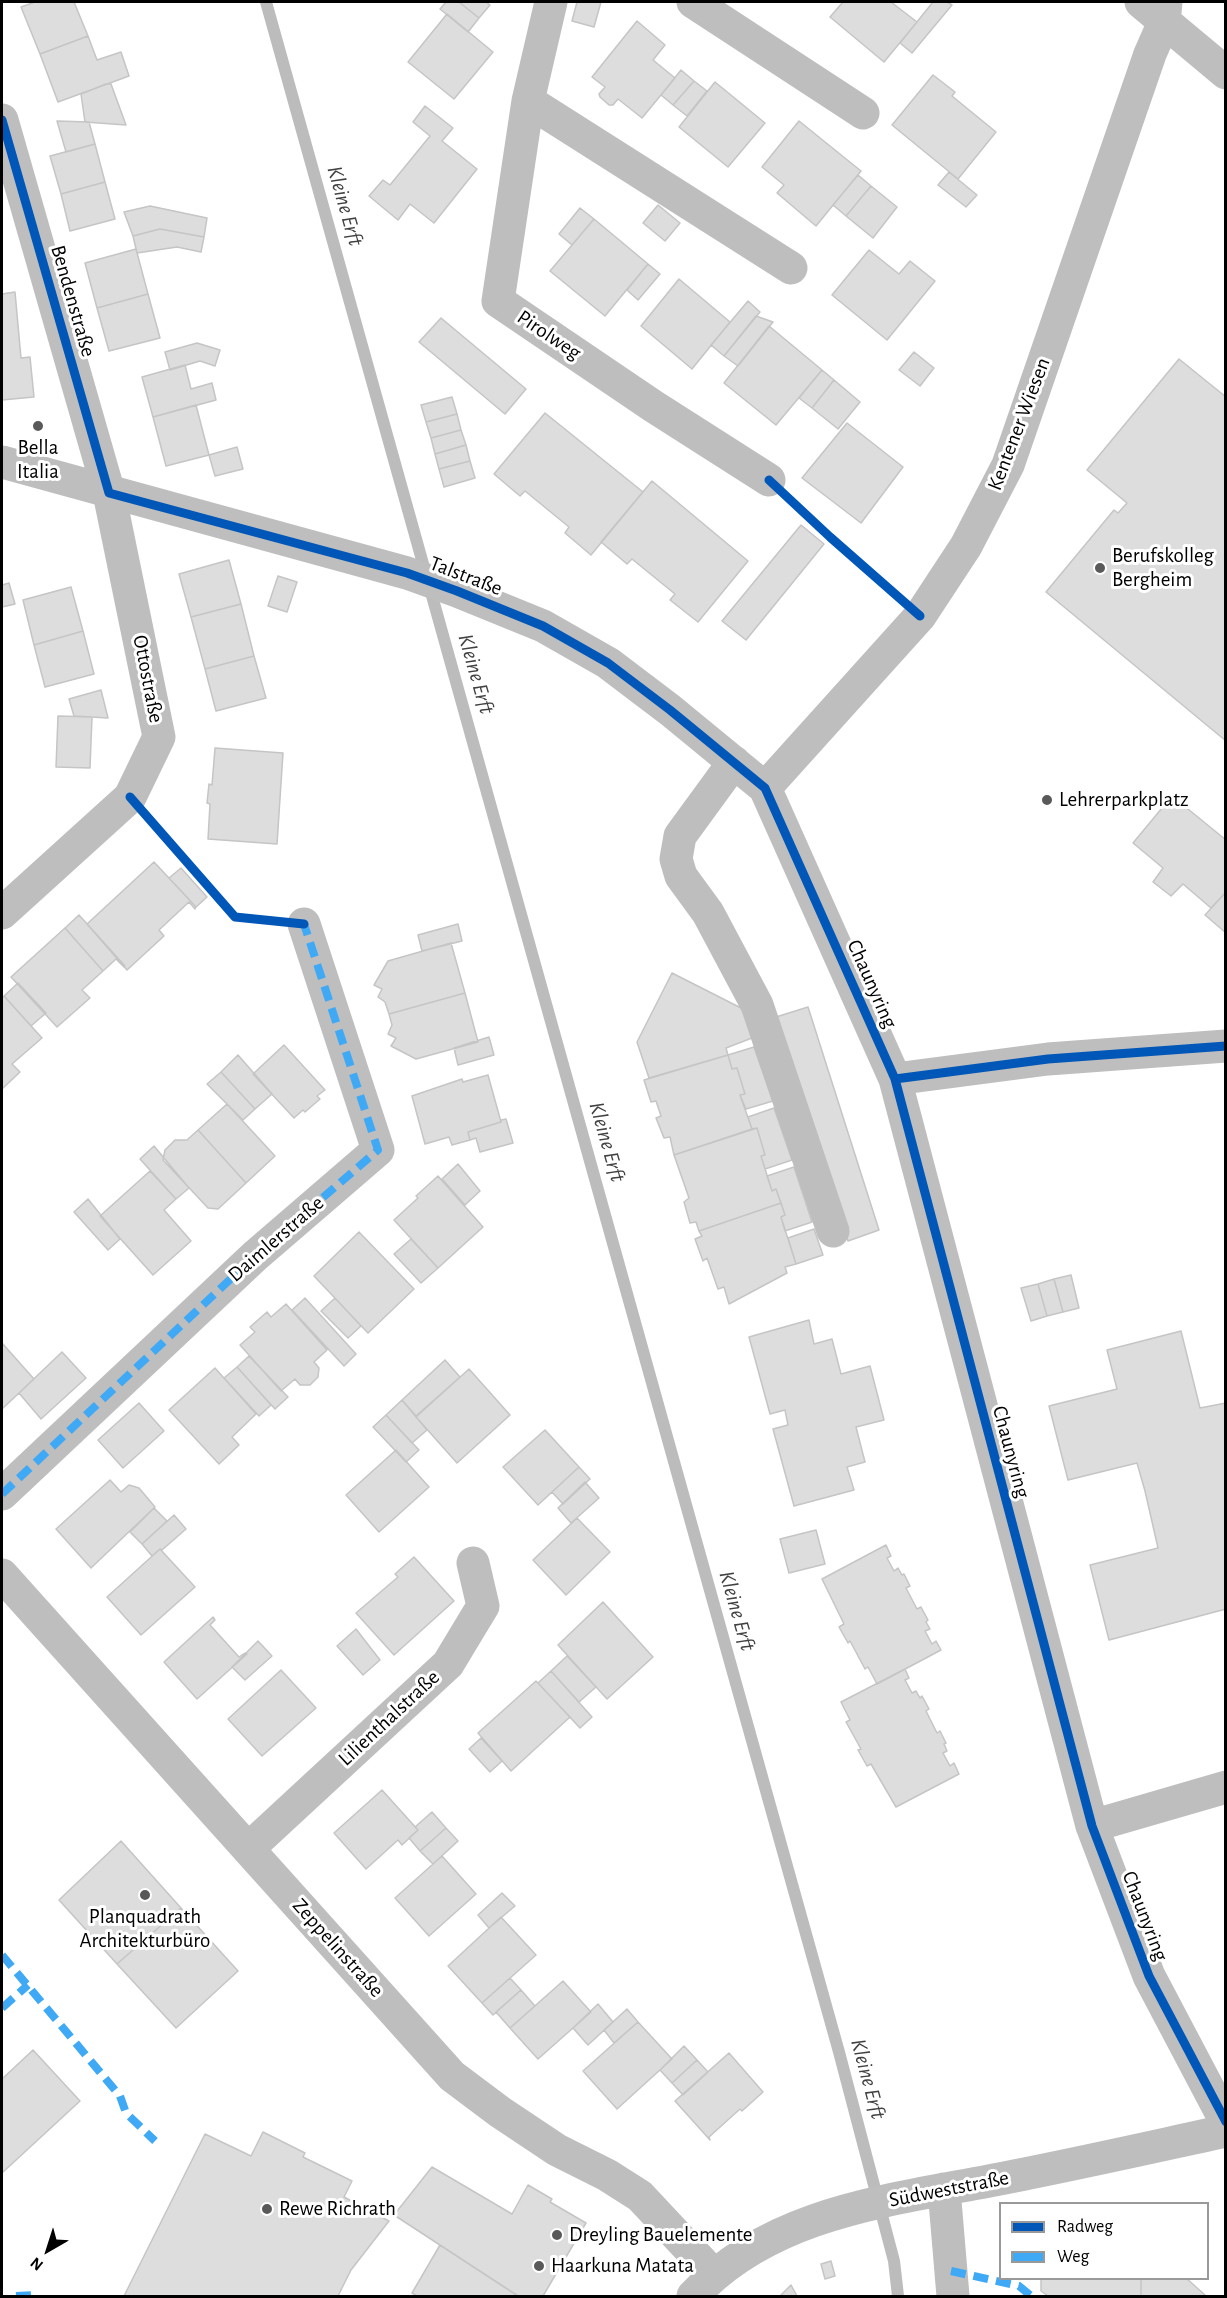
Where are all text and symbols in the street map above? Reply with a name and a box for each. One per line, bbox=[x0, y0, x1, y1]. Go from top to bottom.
water label: Kleine Erft bbox=[321, 163, 369, 249]
street label: Bendenstraße bbox=[45, 242, 101, 360]
street label: Pirolweg bbox=[512, 304, 586, 366]
street label: Kentener Wiesen bbox=[982, 354, 1056, 494]
marker: Bella Italia bbox=[31, 419, 45, 433]
place label: Bella Italia bbox=[17, 435, 59, 485]
place label: Berufskolleg Bergheim bbox=[1112, 543, 1214, 593]
street label: Talstraße bbox=[426, 551, 506, 601]
marker: Berufskolleg Bergheim bbox=[1093, 561, 1107, 575]
water label: Kleine Erft bbox=[452, 631, 500, 717]
street label: Ottostraße bbox=[127, 633, 169, 725]
place label: Lehrerparkplatz bbox=[1059, 787, 1189, 813]
marker: Lehrerparkplatz bbox=[1040, 793, 1054, 807]
street label: Chaunyring bbox=[841, 936, 903, 1032]
water label: Kleine Erft bbox=[583, 1099, 631, 1185]
street label: Daimlerstraße bbox=[223, 1191, 329, 1287]
street label: Chaunyring bbox=[987, 1403, 1035, 1501]
water label: Kleine Erft bbox=[713, 1568, 761, 1654]
street label: Lilienthalstraße bbox=[333, 1665, 445, 1771]
street label: Chaunyring bbox=[1116, 1867, 1174, 1965]
marker: Planquadrath Architekturbüro bbox=[138, 1888, 152, 1902]
street label: Zeppelinstraße bbox=[287, 1893, 389, 2003]
place label: Planquadrath Architekturbüro bbox=[80, 1904, 210, 1954]
water label: Kleine Erft bbox=[845, 2036, 891, 2122]
street label: Südweststraße bbox=[887, 2165, 1011, 2213]
place label: Rewe Richrath bbox=[279, 2196, 396, 2222]
marker: Rewe Richrath bbox=[260, 2202, 274, 2216]
legend bbox=[999, 2202, 1209, 2280]
text: Radweg bbox=[1057, 2218, 1113, 2236]
north arrow bbox=[18, 2220, 78, 2280]
place label: Dreyling Bauelemente bbox=[569, 2222, 752, 2248]
marker: Dreyling Bauelemente bbox=[550, 2228, 564, 2242]
text: Weg bbox=[1057, 2248, 1089, 2266]
place label: Haarkuna Matata bbox=[551, 2253, 694, 2279]
text: N bbox=[27, 2254, 46, 2274]
marker: Haarkuna Matata bbox=[532, 2259, 546, 2273]

